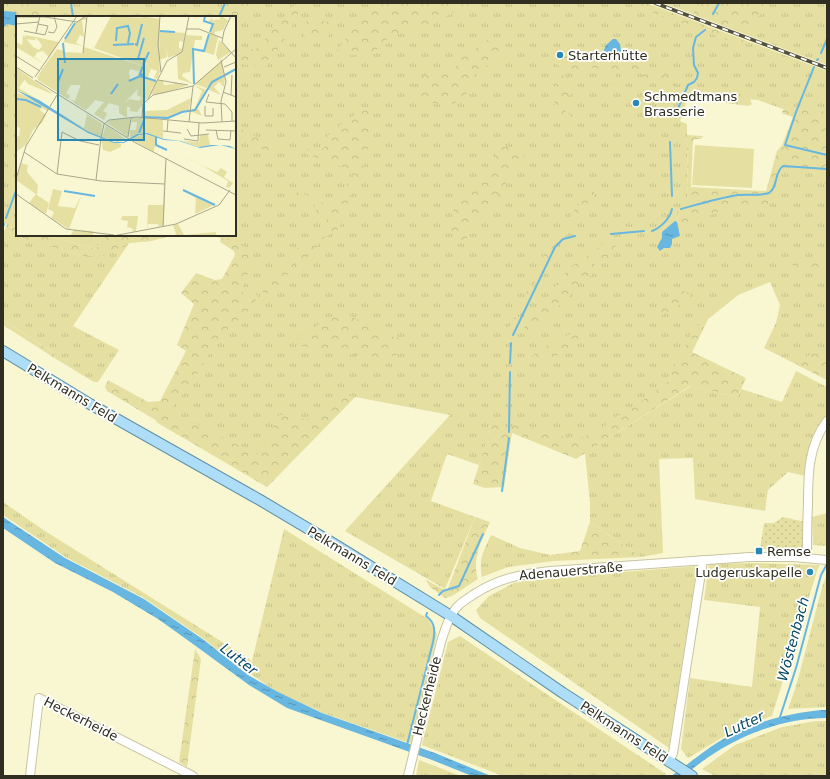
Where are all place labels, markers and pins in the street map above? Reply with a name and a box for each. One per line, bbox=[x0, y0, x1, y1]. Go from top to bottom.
place label: Starterhütte bbox=[568, 48, 648, 63]
marker: Starterhütte bbox=[555, 50, 565, 60]
place label: Schmedtmans Brasserie bbox=[644, 89, 738, 119]
marker: Schmedtmans Brasserie bbox=[631, 98, 641, 108]
place label: Remse bbox=[767, 544, 811, 559]
marker: Remse bbox=[754, 546, 764, 556]
place label: Ludgeruskapelle bbox=[695, 565, 802, 580]
marker: Ludgeruskapelle bbox=[805, 567, 815, 577]

